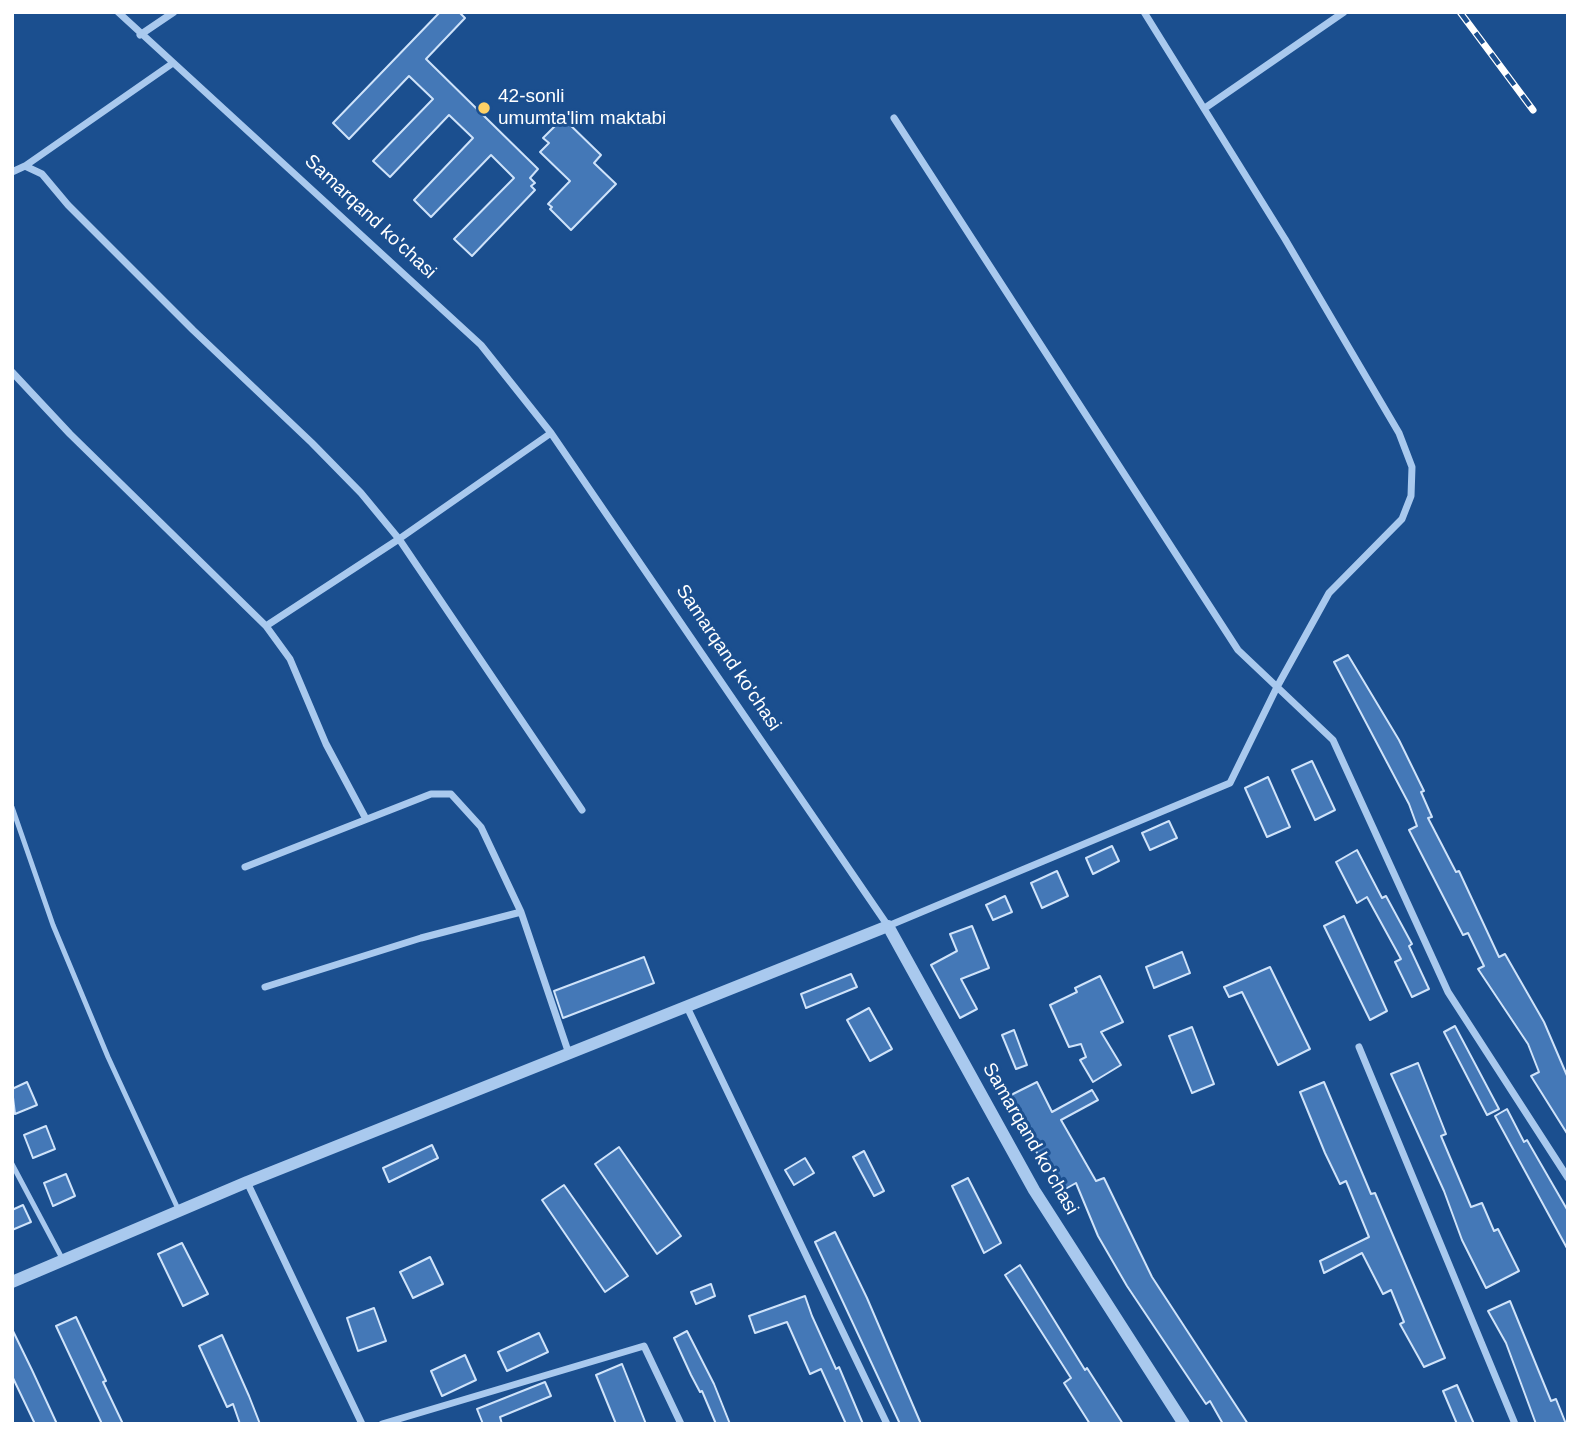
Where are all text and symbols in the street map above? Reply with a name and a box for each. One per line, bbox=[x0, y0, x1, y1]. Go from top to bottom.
place label: 42-sonli umumta'lim maktabi bbox=[498, 86, 666, 130]
marker: 42-sonli umumta'lim maktabi bbox=[476, 100, 492, 116]
street label: Samarqand ko'chasi bbox=[299, 150, 441, 284]
street label: Samarqand ko'chasi bbox=[671, 581, 785, 735]
street label: Samarqand ko'chasi bbox=[977, 1059, 1083, 1219]

